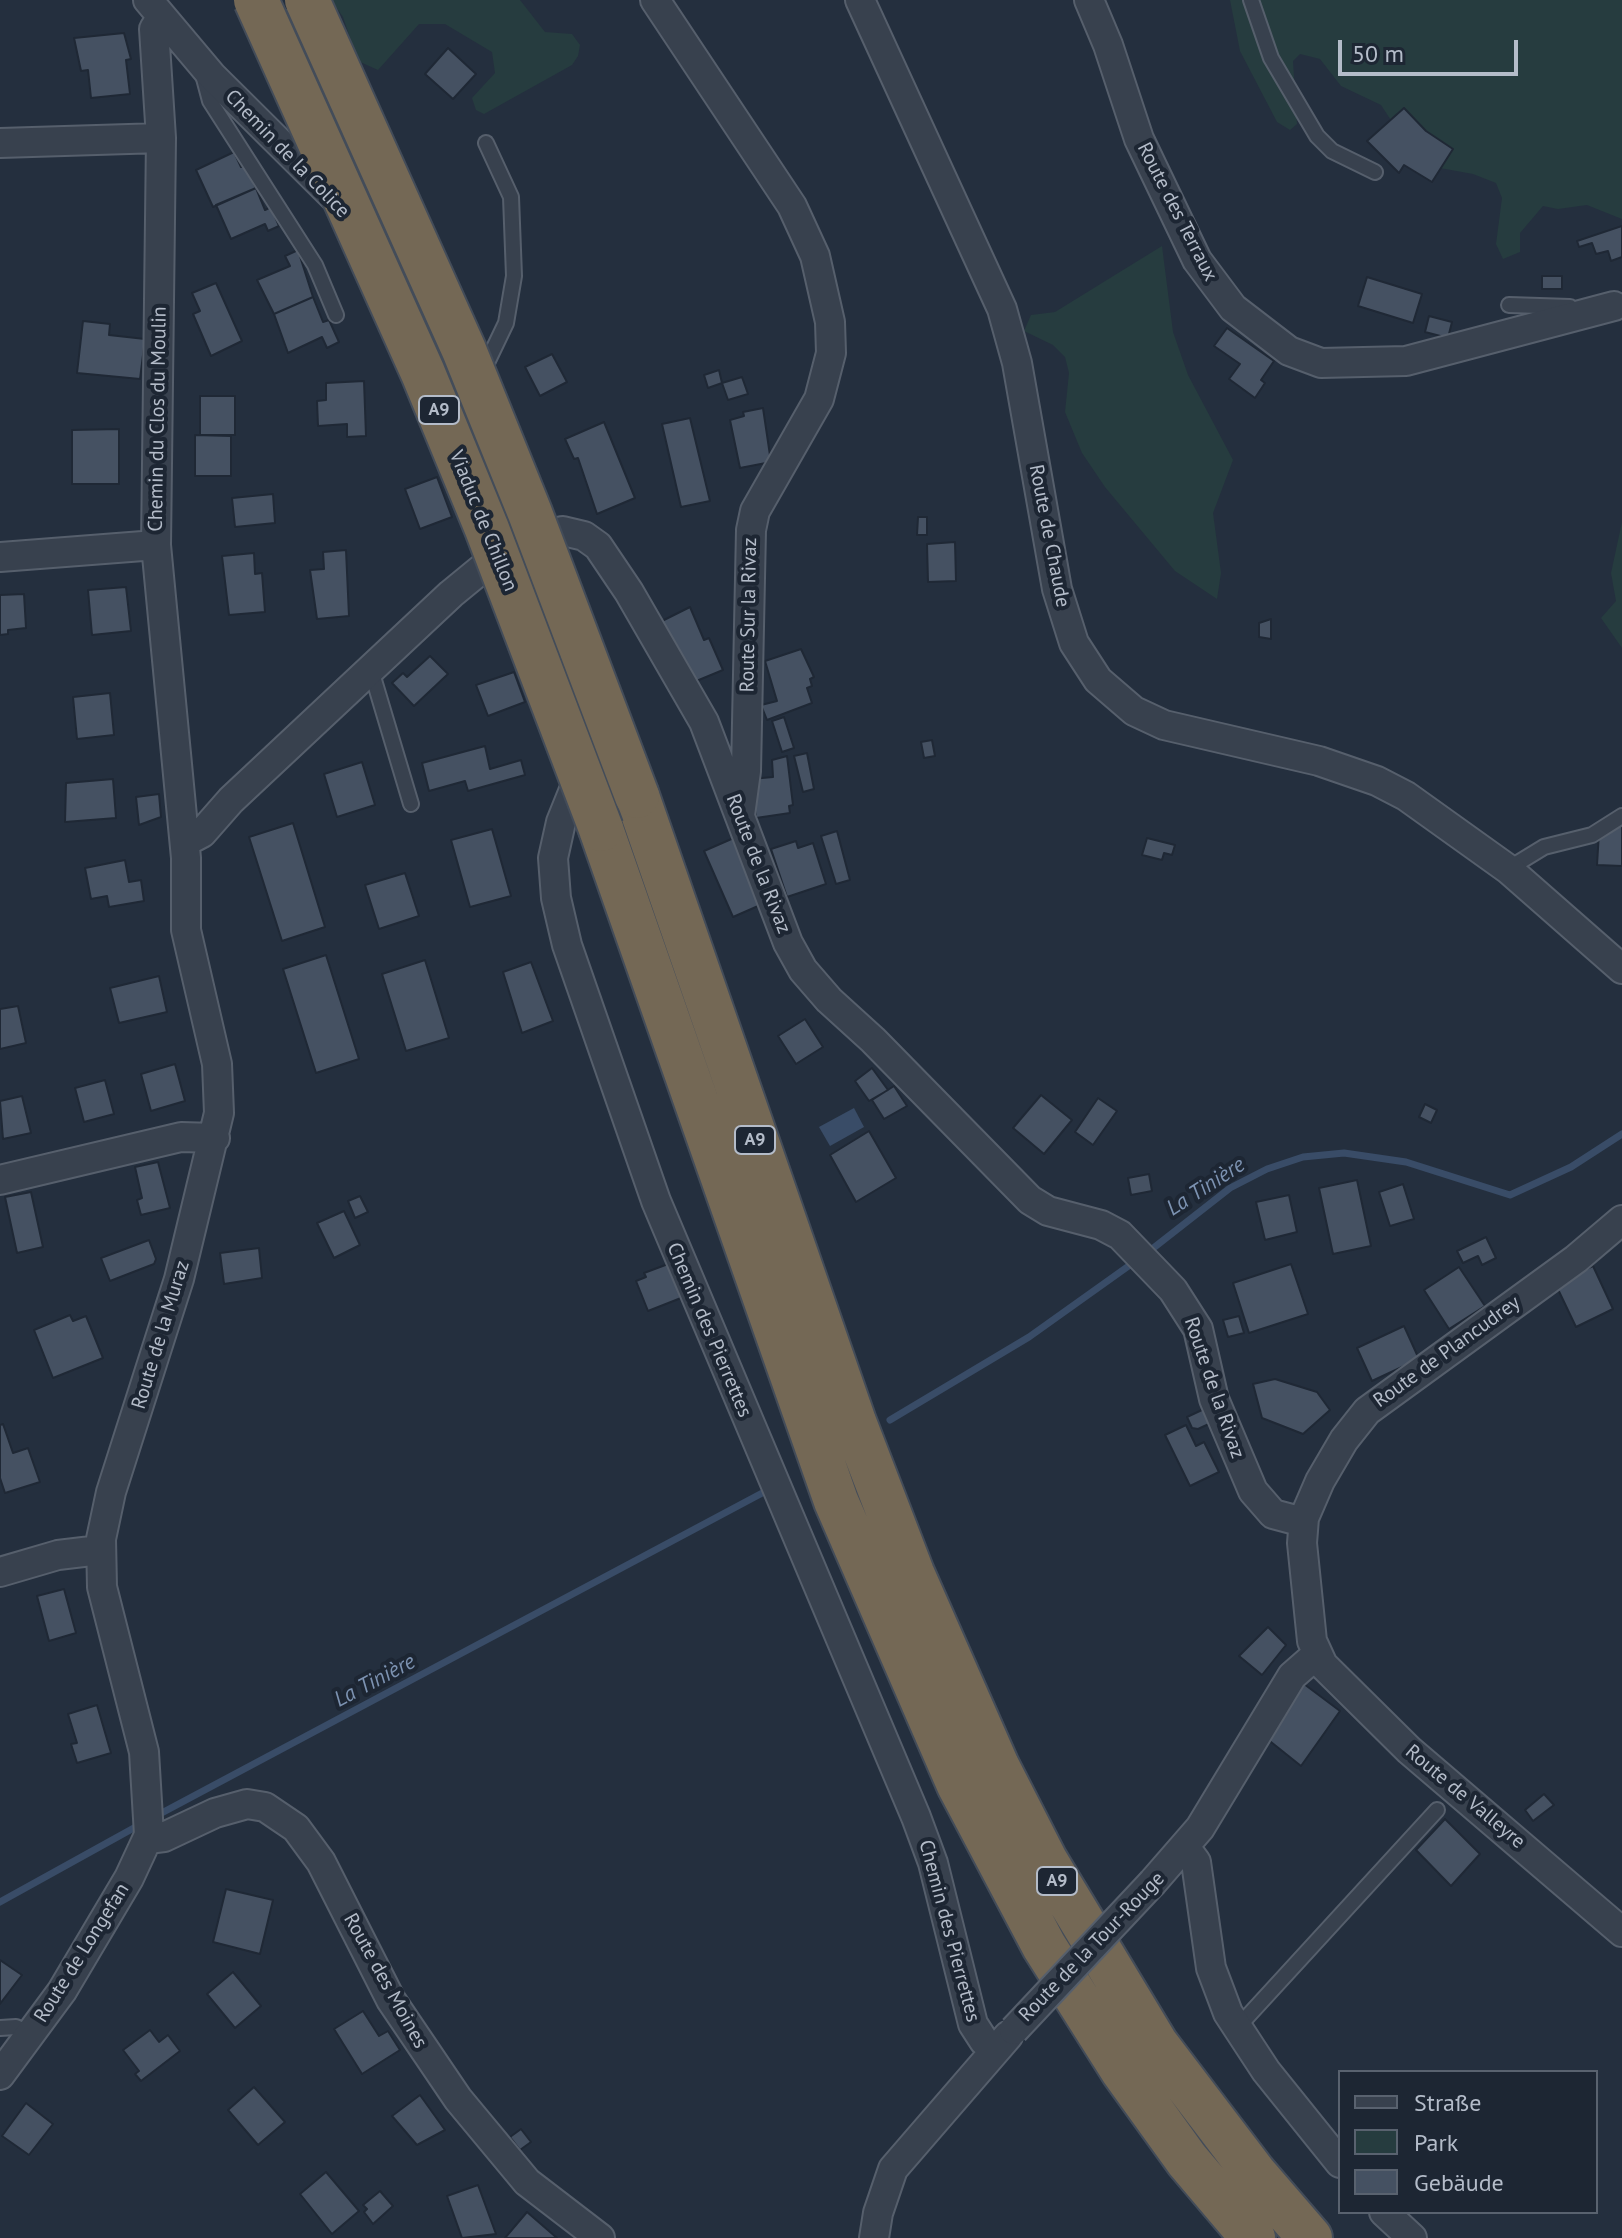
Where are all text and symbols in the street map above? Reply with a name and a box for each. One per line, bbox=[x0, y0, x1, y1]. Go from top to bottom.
scale bar bbox=[1342, 24, 1522, 74]
text: 50 m bbox=[1352, 38, 1404, 69]
street label: Chemin de la Colice bbox=[220, 85, 354, 223]
street label: Route des Terraux bbox=[1132, 139, 1222, 285]
street label: Chemin du Clos du Moulin bbox=[144, 306, 172, 532]
road number: A9 bbox=[419, 396, 459, 424]
street label: Viaduc de Chillon bbox=[444, 447, 522, 595]
street label: Route de Chaude bbox=[1023, 463, 1075, 609]
street label: Route Sur la Rivaz bbox=[736, 537, 762, 693]
street label: Route de la Rivaz bbox=[720, 791, 796, 937]
road number: A9 bbox=[735, 1126, 775, 1154]
water label: La Tinière bbox=[1162, 1152, 1250, 1222]
street label: Chemin des Pierrettes bbox=[661, 1239, 757, 1421]
street label: Route de la Muraz bbox=[127, 1258, 195, 1412]
street label: Route de Plancudrey bbox=[1369, 1291, 1525, 1413]
street label: Route de la Rivaz bbox=[1179, 1314, 1249, 1462]
water label: La Tinière bbox=[330, 1649, 420, 1713]
street label: Route de Valleyre bbox=[1400, 1740, 1530, 1854]
street label: Chemin des Pierrettes bbox=[913, 1837, 985, 2025]
street label: Route de la Tour-Rouge bbox=[1014, 1867, 1170, 2027]
road number: A9 bbox=[1037, 1867, 1077, 1895]
street label: Route de Longefan bbox=[30, 1879, 134, 2027]
street label: Route des Moines bbox=[338, 1909, 432, 2053]
legend bbox=[1338, 2070, 1598, 2214]
text: Straße bbox=[1414, 2087, 1481, 2118]
text: Park bbox=[1414, 2127, 1458, 2158]
text: Gebäude bbox=[1414, 2167, 1504, 2198]

